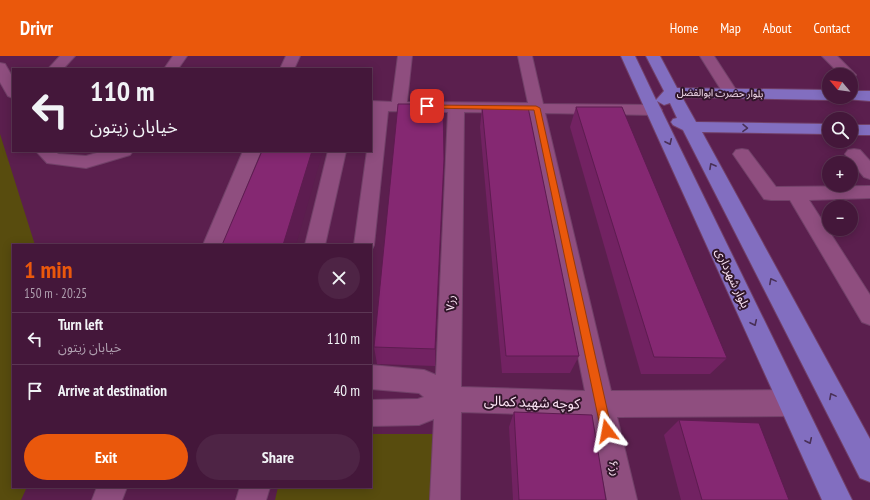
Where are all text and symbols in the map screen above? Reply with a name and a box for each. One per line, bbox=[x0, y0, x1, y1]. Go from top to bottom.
text: Drivr bbox=[20, 16, 53, 40]
text: Home bbox=[670, 19, 698, 37]
text: Map bbox=[720, 19, 741, 37]
text: About bbox=[763, 19, 792, 37]
text: Contact bbox=[814, 19, 850, 37]
north arrow bbox=[822, 68, 858, 104]
map controls bbox=[822, 68, 858, 236]
text: 110 m bbox=[90, 72, 154, 109]
icon: left bbox=[24, 84, 76, 136]
street label: بلوار حضرت ابوالفضل bbox=[677, 86, 764, 100]
pin bbox=[410, 89, 444, 123]
icon: arrive bbox=[416, 95, 438, 117]
button: search bbox=[822, 112, 858, 148]
text: خیابان زیتون bbox=[90, 115, 178, 138]
one-way arrow bbox=[742, 124, 748, 132]
one-way arrow bbox=[664, 138, 672, 145]
button: + bbox=[822, 156, 858, 192]
one-way arrow bbox=[709, 163, 716, 170]
button: − bbox=[822, 200, 858, 236]
street label: بلوار شهرداری bbox=[713, 246, 753, 310]
text: 1 min bbox=[24, 254, 72, 285]
button: close bbox=[318, 257, 360, 299]
one-way arrow bbox=[769, 278, 777, 285]
text: 150 m · 20:25 bbox=[24, 285, 87, 302]
street label: رز۷ bbox=[442, 295, 458, 311]
text: Turn left bbox=[58, 315, 103, 334]
one-way arrow bbox=[749, 319, 757, 326]
icon: left bbox=[24, 328, 46, 350]
text: 110 m bbox=[327, 329, 360, 348]
text: خیابان زیتون bbox=[58, 339, 121, 356]
icon: arrive bbox=[24, 380, 46, 402]
text: Arrive at destination bbox=[58, 381, 167, 400]
text: 40 m bbox=[334, 381, 360, 400]
street label: کوچه شهید کمالی bbox=[484, 391, 581, 414]
one-way arrow bbox=[830, 393, 837, 400]
position arrow bbox=[586, 410, 628, 452]
button: Exit bbox=[24, 434, 188, 480]
button: Share bbox=[196, 434, 360, 480]
one-way arrow bbox=[804, 436, 812, 444]
street label: رز۶ bbox=[606, 459, 624, 477]

